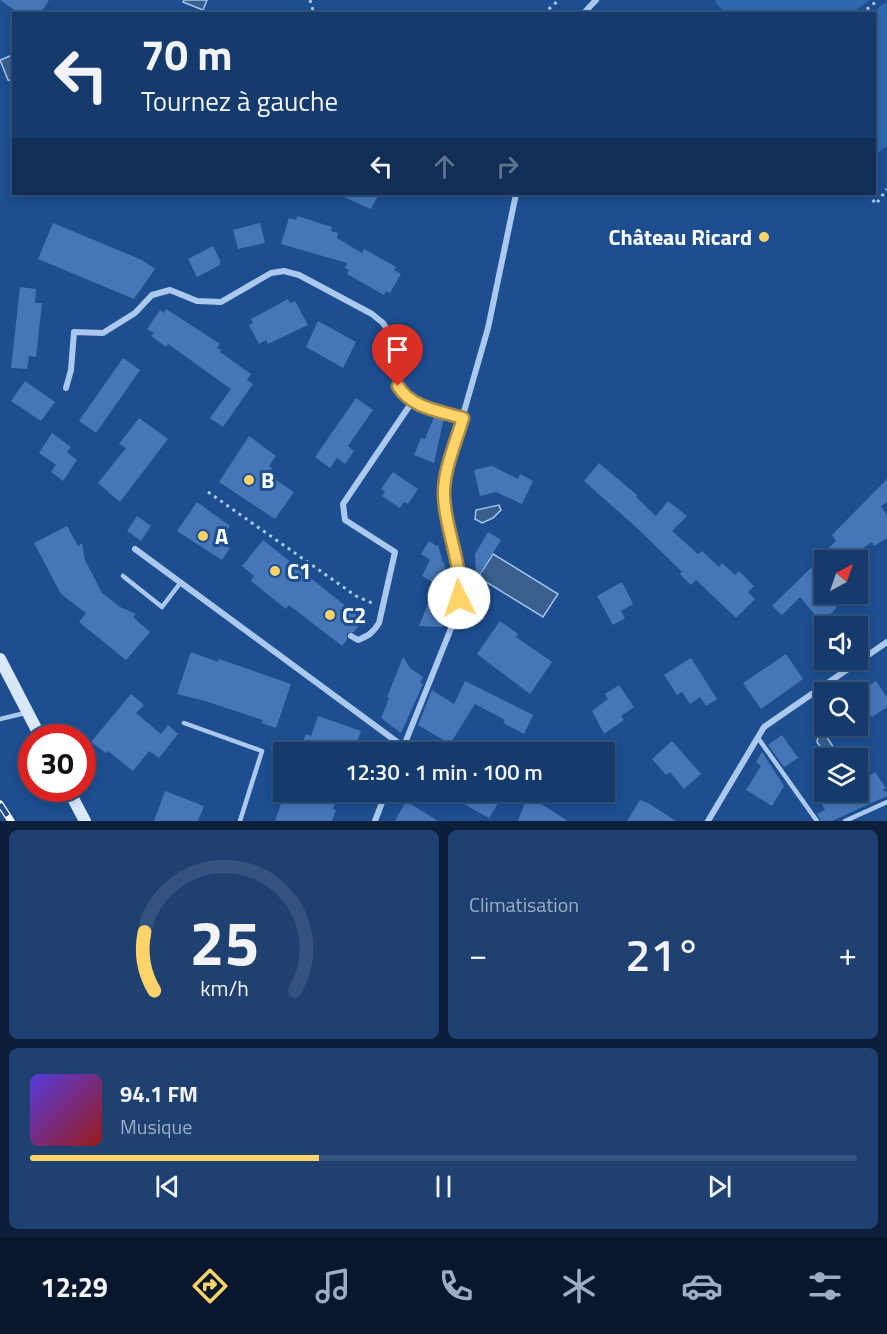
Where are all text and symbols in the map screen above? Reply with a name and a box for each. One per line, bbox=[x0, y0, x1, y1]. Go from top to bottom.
text: 70 m bbox=[141, 22, 233, 86]
icon: left bbox=[42, 36, 120, 114]
text: Tournez à gauche bbox=[141, 80, 338, 121]
icon: left bbox=[365, 150, 398, 183]
icon: ahead bbox=[428, 150, 461, 183]
icon: right bbox=[491, 150, 524, 183]
place label: Château Ricard bbox=[609, 220, 752, 254]
marker: Château Ricard bbox=[757, 230, 771, 244]
pin bbox=[372, 324, 423, 386]
icon: arrive bbox=[381, 333, 414, 366]
place label: B bbox=[261, 463, 274, 497]
marker: B bbox=[242, 473, 256, 487]
place label: A bbox=[215, 519, 228, 553]
marker: A bbox=[196, 529, 210, 543]
north arrow bbox=[814, 550, 868, 604]
map controls bbox=[814, 550, 868, 802]
place label: C1 bbox=[287, 554, 311, 588]
marker: C1 bbox=[268, 564, 282, 578]
position arrow bbox=[427, 566, 491, 630]
place label: C2 bbox=[342, 598, 366, 632]
marker: C2 bbox=[323, 608, 337, 622]
button: sound bbox=[814, 616, 868, 670]
button: search bbox=[814, 682, 868, 736]
speed limit sign: 30 bbox=[18, 724, 96, 802]
button: layers bbox=[814, 748, 868, 802]
text: 12:30 · 1 min · 100 m bbox=[345, 755, 543, 789]
text: Climatisation bbox=[469, 889, 579, 920]
text: 25 bbox=[189, 894, 259, 989]
text: 21° bbox=[625, 920, 701, 988]
text: − bbox=[469, 929, 487, 979]
text: + bbox=[839, 929, 857, 979]
text: km/h bbox=[200, 973, 248, 1005]
text: 94.1 FM bbox=[120, 1077, 198, 1111]
text: Musique bbox=[120, 1111, 192, 1142]
icon: previous bbox=[151, 1170, 184, 1203]
icon: pause bbox=[427, 1170, 460, 1203]
icon: next bbox=[703, 1170, 736, 1203]
icon: directions bbox=[189, 1265, 231, 1307]
icon: music bbox=[312, 1265, 354, 1307]
icon: phone bbox=[435, 1265, 477, 1307]
icon: climate bbox=[558, 1265, 600, 1307]
icon: car bbox=[681, 1265, 723, 1307]
icon: filters bbox=[804, 1265, 846, 1307]
text: 12:29 bbox=[41, 1266, 108, 1307]

